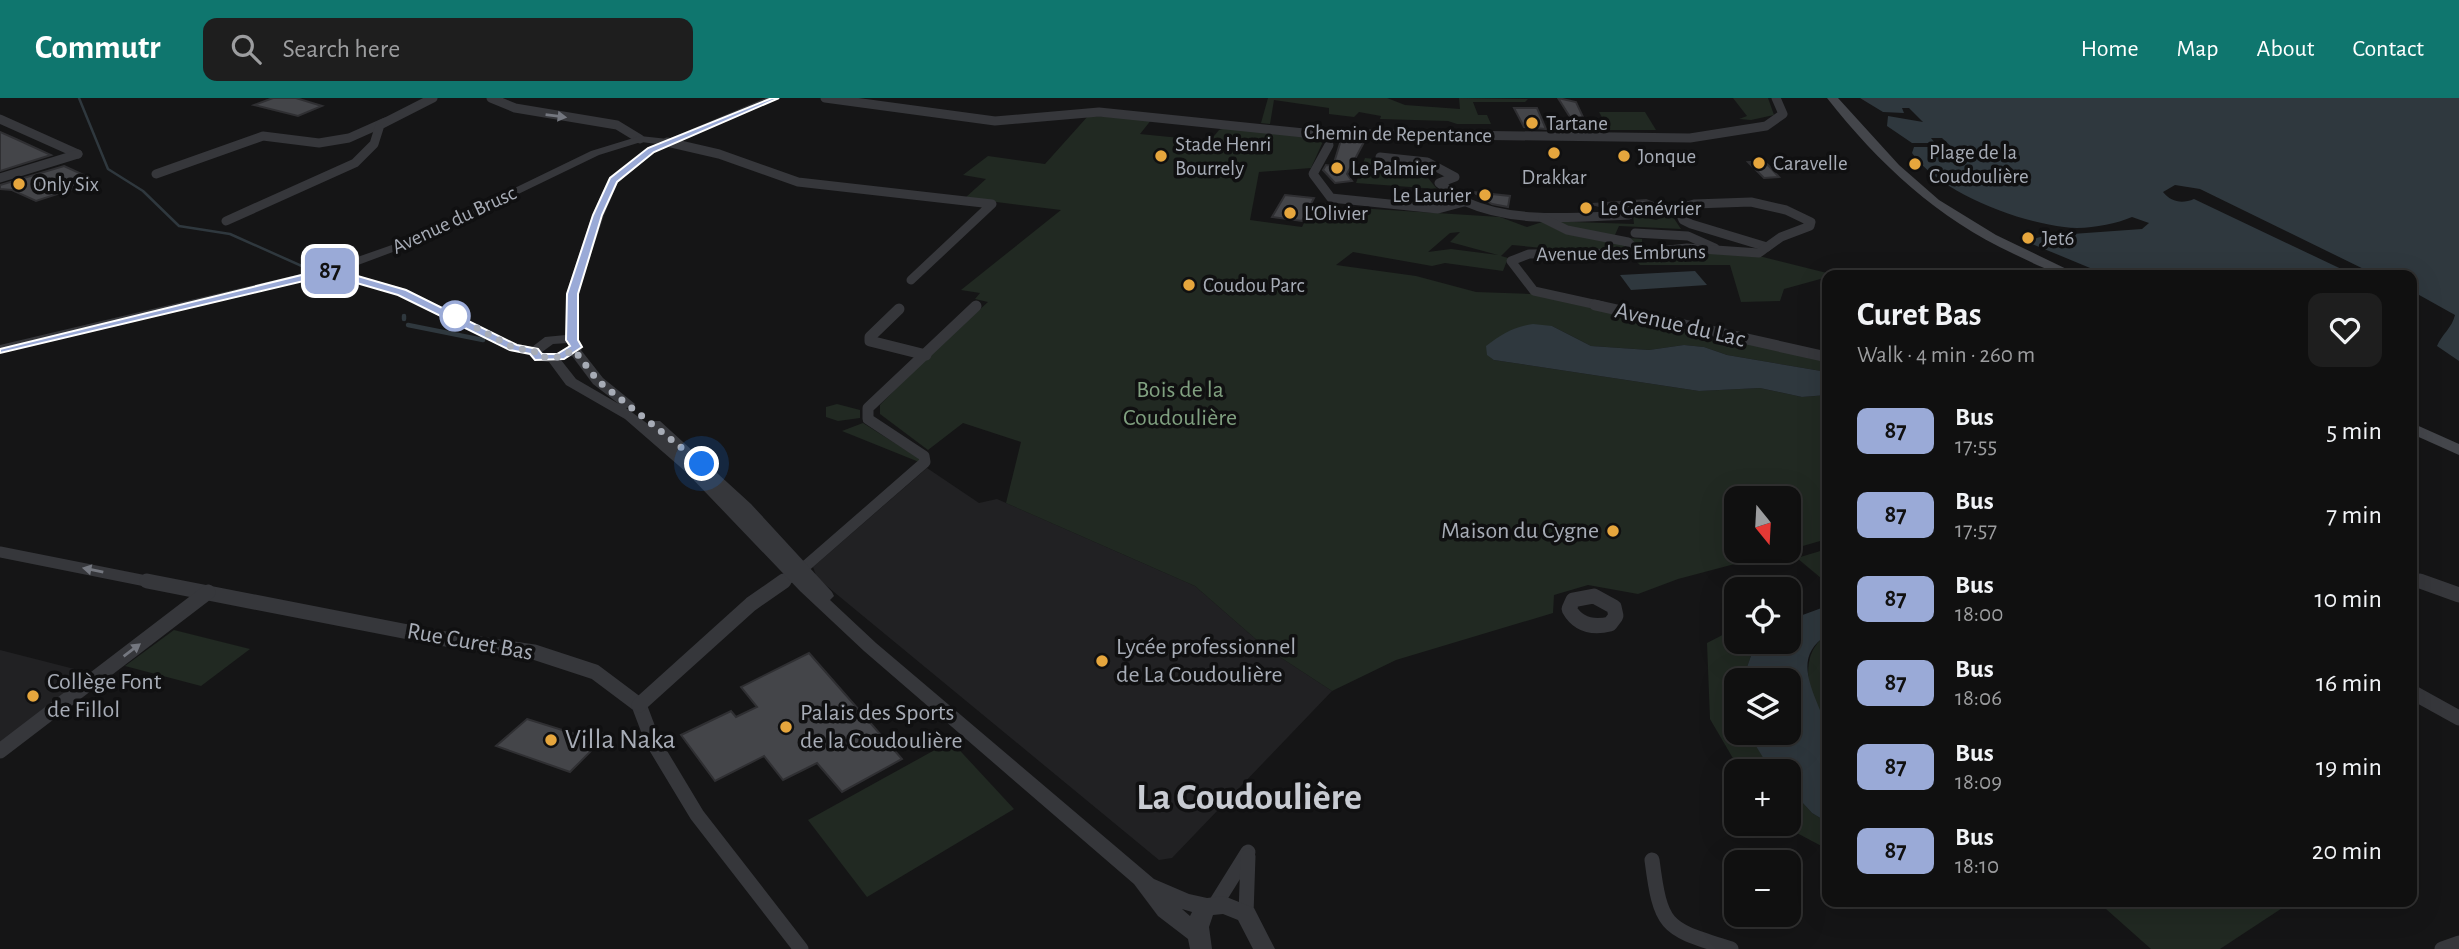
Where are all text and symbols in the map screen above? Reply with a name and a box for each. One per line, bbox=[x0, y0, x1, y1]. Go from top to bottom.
search box bbox=[203, 18, 693, 81]
icon: search bbox=[227, 30, 265, 68]
text: Commutr bbox=[35, 32, 161, 65]
text: Search here bbox=[283, 36, 400, 62]
text: Home bbox=[2081, 37, 2139, 61]
text: Map bbox=[2177, 37, 2219, 61]
text: About bbox=[2257, 37, 2314, 61]
text: Contact bbox=[2352, 37, 2424, 61]
one-way arrow bbox=[545, 110, 567, 121]
place label: Tartane bbox=[1546, 113, 1608, 134]
marker: Tartane bbox=[1524, 115, 1540, 131]
street label: Chemin de Repentance bbox=[1304, 122, 1492, 146]
place label: Stade Henri Bourrely bbox=[1175, 134, 1271, 179]
place label: Plage de la Coudoulière bbox=[1929, 142, 2029, 187]
marker: Drakkar bbox=[1546, 145, 1562, 161]
place label: Jonque bbox=[1638, 146, 1696, 167]
marker: Stade Henri Bourrely bbox=[1153, 148, 1169, 164]
marker: Jonque bbox=[1616, 148, 1632, 164]
place label: Caravelle bbox=[1773, 153, 1848, 174]
marker: Caravelle bbox=[1751, 155, 1767, 171]
marker: Plage de la Coudoulière bbox=[1907, 156, 1923, 172]
place label: Le Palmier bbox=[1351, 158, 1436, 179]
marker: Le Palmier bbox=[1329, 160, 1345, 176]
place label: Drakkar bbox=[1522, 167, 1587, 188]
place label: Only Six bbox=[33, 174, 99, 195]
marker: Only Six bbox=[11, 176, 27, 192]
street label: Avenue du Brusc bbox=[389, 182, 519, 258]
place label: Le Laurier bbox=[1392, 185, 1471, 206]
marker: Le Laurier bbox=[1477, 187, 1493, 203]
place label: Le Genévrier bbox=[1600, 198, 1701, 219]
marker: Le Genévrier bbox=[1578, 200, 1594, 216]
place label: L'Olivier bbox=[1304, 203, 1368, 224]
marker: L'Olivier bbox=[1282, 205, 1298, 221]
place label: Jet6 bbox=[2042, 228, 2074, 249]
marker: Jet6 bbox=[2020, 230, 2036, 246]
street label: Avenue des Embruns bbox=[1536, 241, 1706, 265]
line badge: 87 bbox=[298, 248, 362, 294]
text: 87 bbox=[319, 259, 341, 283]
place label: Coudou Parc bbox=[1203, 275, 1305, 296]
marker: Coudou Parc bbox=[1181, 277, 1197, 293]
button: heart bbox=[2308, 293, 2382, 367]
street label: Avenue du Lac bbox=[1613, 298, 1747, 352]
text: Curet Bas bbox=[1857, 299, 1982, 332]
unlabelled marker bbox=[440, 301, 470, 331]
text: Walk · 4 min · 260 m bbox=[1857, 344, 2035, 367]
park label: Bois de la Coudoulière bbox=[1123, 378, 1237, 430]
text: Bus bbox=[1955, 404, 1994, 430]
text: 5 min bbox=[2326, 418, 2382, 444]
text: 87 bbox=[1884, 419, 1907, 443]
text: 17:55 bbox=[1955, 435, 1997, 458]
your location bbox=[684, 446, 719, 481]
north arrow bbox=[1724, 486, 1801, 564]
map controls bbox=[1724, 486, 1801, 927]
text: Bus bbox=[1955, 488, 1994, 514]
text: 7 min bbox=[2326, 502, 2382, 528]
text: 87 bbox=[1884, 503, 1907, 527]
place label: Maison du Cygne bbox=[1441, 519, 1599, 543]
text: 17:57 bbox=[1955, 519, 1997, 542]
marker: Maison du Cygne bbox=[1605, 523, 1621, 539]
one-way arrow bbox=[82, 564, 104, 575]
text: Bus bbox=[1955, 572, 1994, 598]
button: locate bbox=[1724, 577, 1801, 654]
text: 10 min bbox=[2315, 586, 2382, 612]
text: 87 bbox=[1884, 587, 1907, 611]
text: 18:00 bbox=[1955, 603, 2003, 626]
street label: Rue Curet Bas bbox=[405, 619, 535, 665]
place label: Lycée professionnel de La Coudoulière bbox=[1116, 635, 1296, 687]
one-way arrow bbox=[123, 643, 141, 657]
marker: Lycée professionnel de La Coudoulière bbox=[1094, 653, 1110, 669]
text: Bus bbox=[1955, 656, 1994, 682]
button: layers bbox=[1724, 668, 1801, 745]
place label: Collège Font de Fillol bbox=[47, 670, 162, 722]
text: 16 min bbox=[2316, 670, 2382, 696]
text: 87 bbox=[1884, 671, 1907, 695]
text: 18:06 bbox=[1955, 687, 2002, 710]
marker: Collège Font de Fillol bbox=[25, 688, 41, 704]
place label: Palais des Sports de la Coudoulière bbox=[800, 701, 962, 753]
marker: Palais des Sports de la Coudoulière bbox=[778, 719, 794, 735]
place label: Villa Naka bbox=[565, 726, 676, 754]
marker: Villa Naka bbox=[543, 732, 559, 748]
text: Bus bbox=[1955, 740, 1994, 766]
text: 19 min bbox=[2316, 754, 2382, 780]
text: 87 bbox=[1884, 755, 1907, 779]
button: + bbox=[1724, 759, 1801, 836]
text: 18:09 bbox=[1955, 771, 2002, 794]
district label: La Coudoulière bbox=[1136, 779, 1362, 817]
text: Bus bbox=[1955, 824, 1994, 850]
text: 20 min bbox=[2312, 838, 2382, 864]
text: 87 bbox=[1884, 839, 1907, 863]
button: − bbox=[1724, 850, 1801, 927]
text: 18:10 bbox=[1955, 855, 1999, 878]

